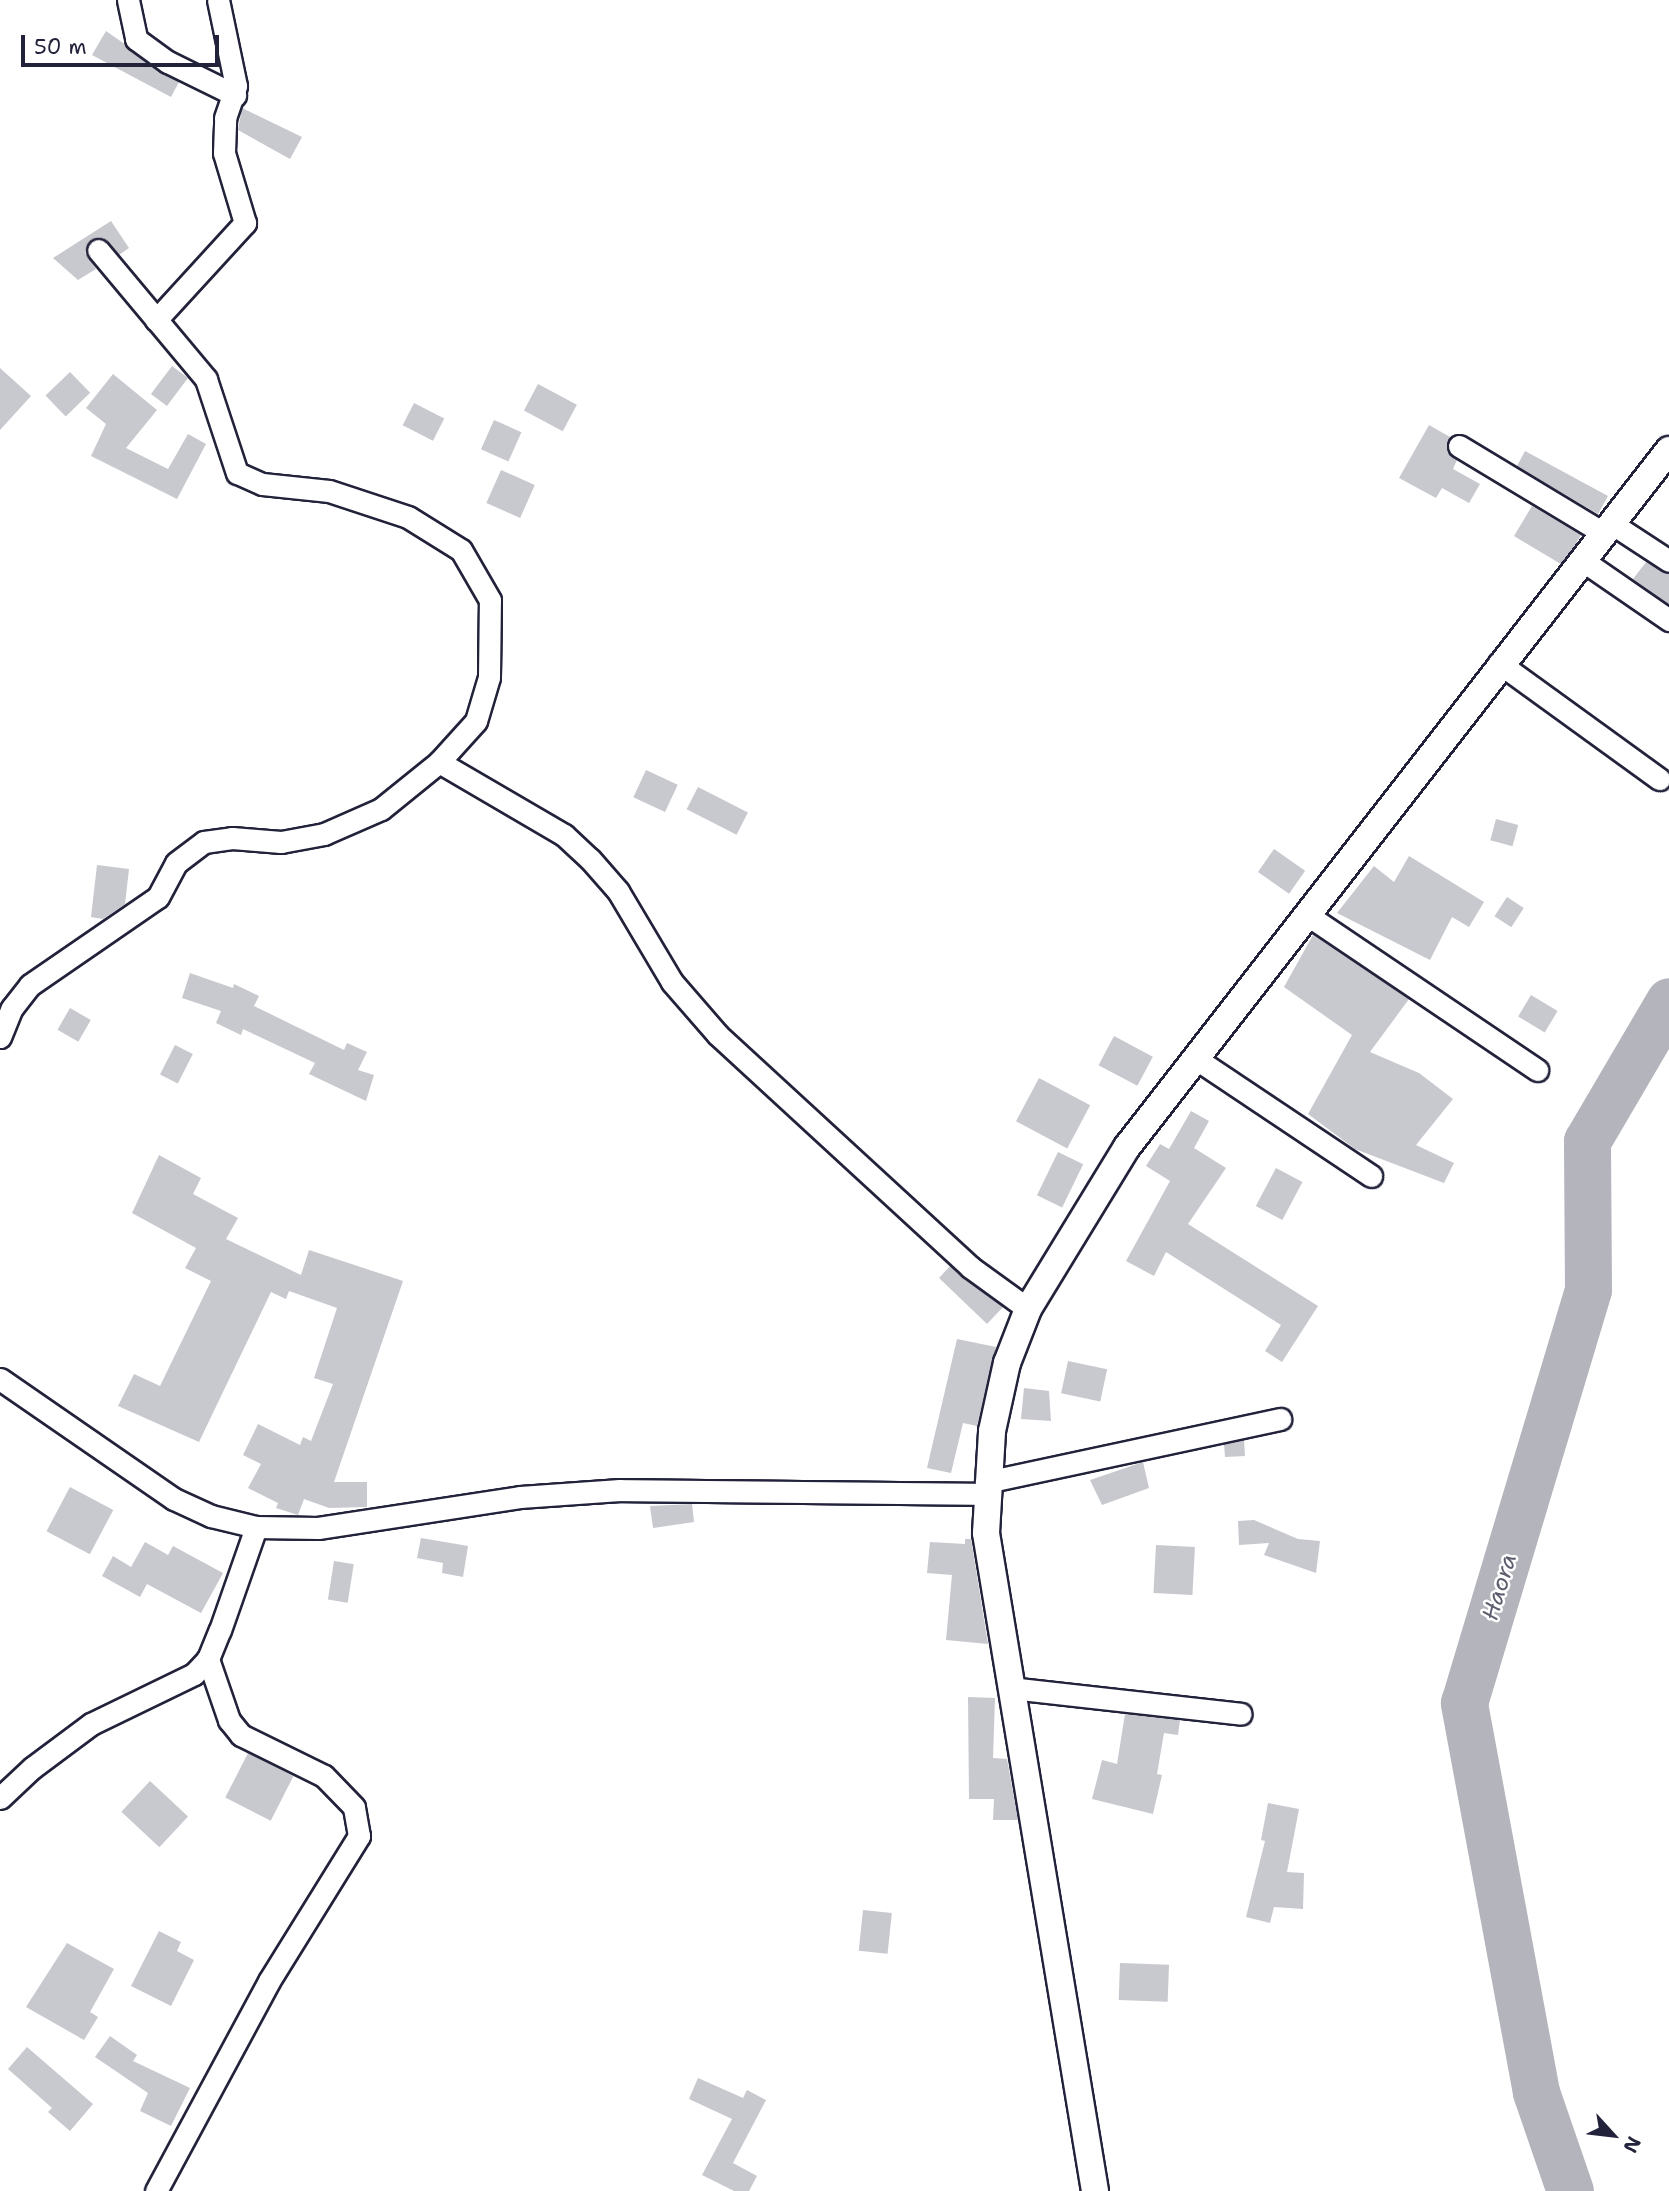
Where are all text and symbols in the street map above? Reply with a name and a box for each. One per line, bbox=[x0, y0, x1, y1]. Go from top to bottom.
scale bar bbox=[24, 21, 222, 65]
text: 50 m bbox=[34, 33, 87, 61]
water label: Haora bbox=[1476, 1550, 1522, 1624]
north arrow bbox=[1578, 2100, 1648, 2170]
text: N bbox=[1618, 2132, 1647, 2157]

